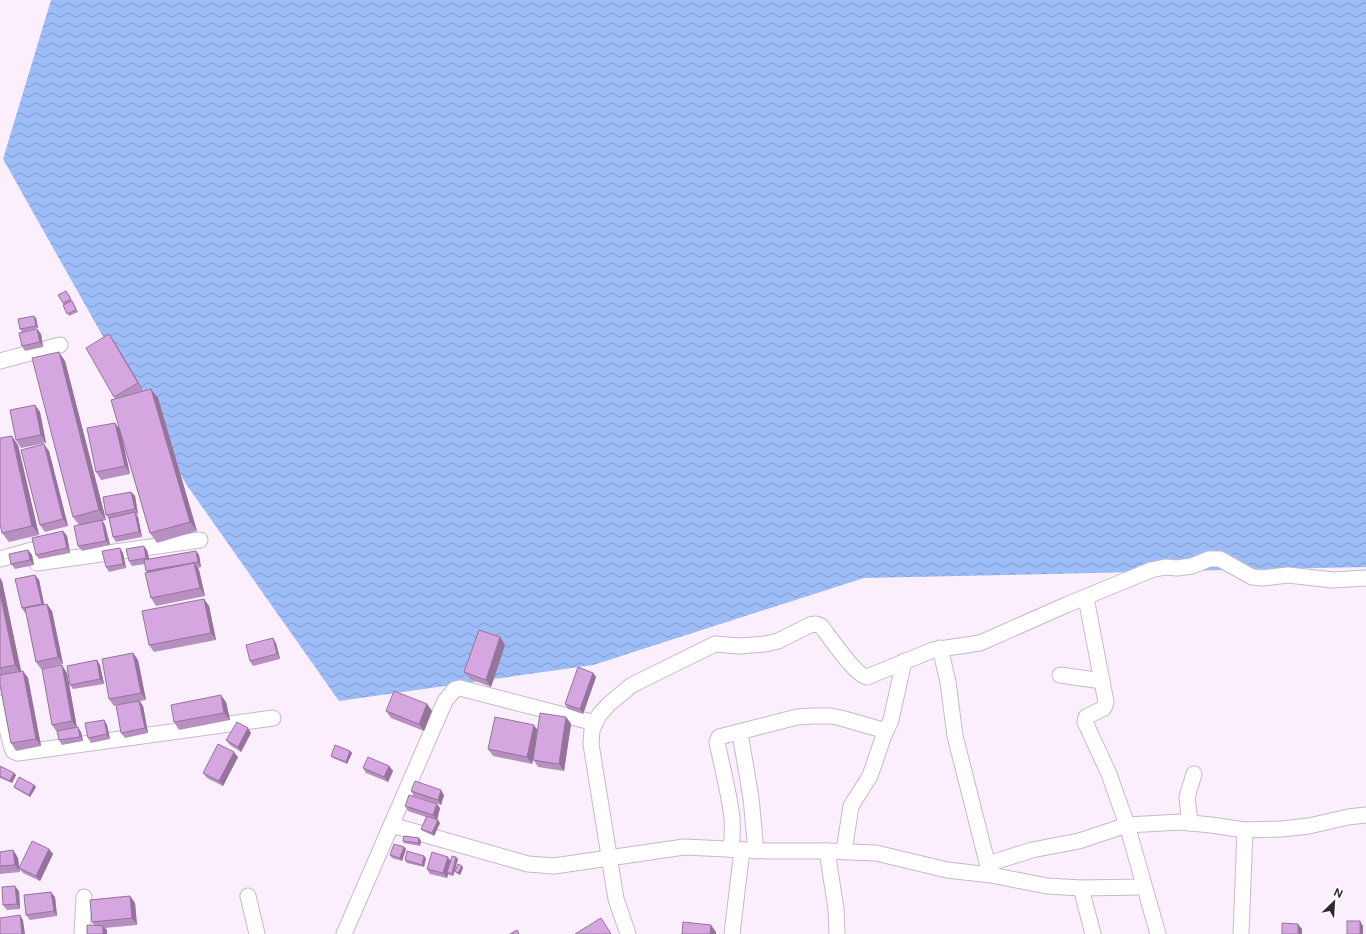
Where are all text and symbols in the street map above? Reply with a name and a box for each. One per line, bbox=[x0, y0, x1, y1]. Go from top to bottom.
north arrow bbox=[1314, 882, 1354, 922]
text: N bbox=[1332, 886, 1345, 900]

